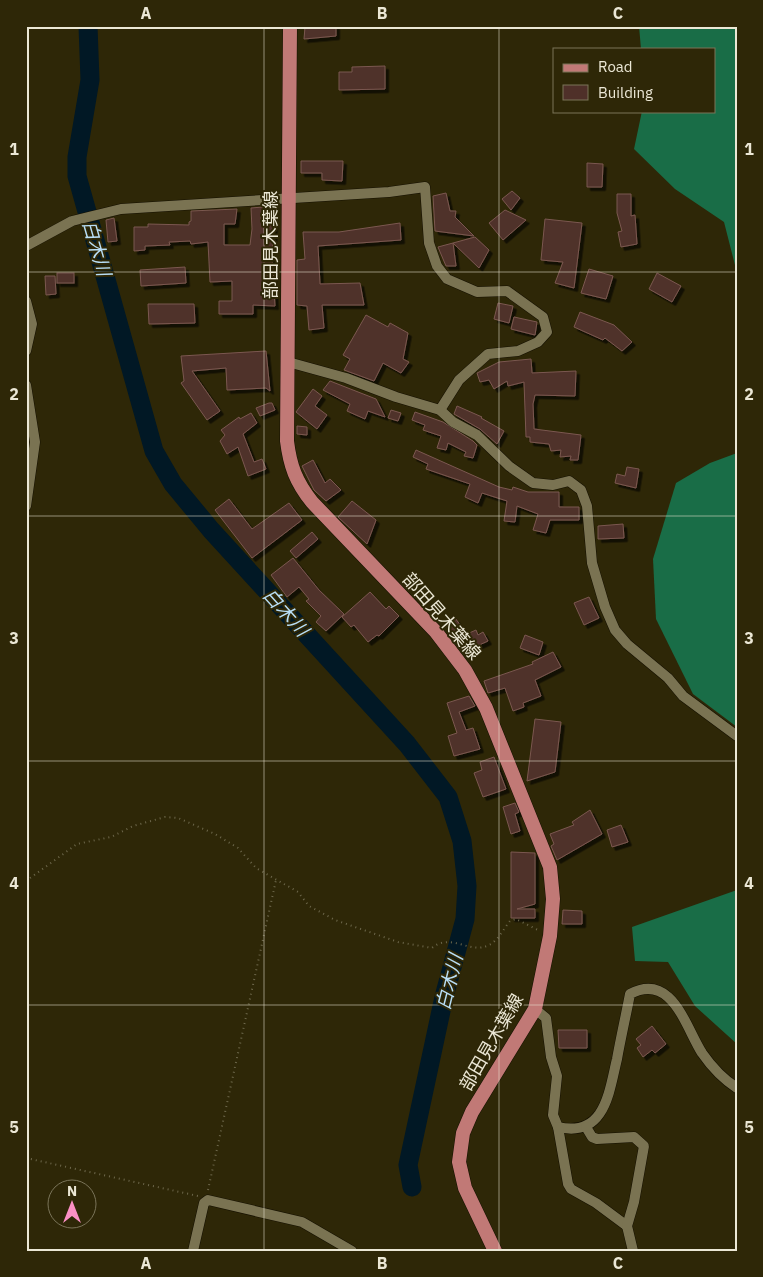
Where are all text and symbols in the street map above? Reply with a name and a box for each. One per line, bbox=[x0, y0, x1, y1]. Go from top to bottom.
text: A bbox=[141, 3, 152, 23]
text: B bbox=[377, 3, 388, 23]
text: C bbox=[613, 3, 623, 23]
legend bbox=[553, 48, 716, 112]
text: Road bbox=[598, 57, 633, 76]
text: Building bbox=[598, 83, 653, 102]
text: 1 bbox=[9, 139, 19, 159]
text: 1 bbox=[744, 139, 754, 159]
street label: 部田見木葉線 bbox=[259, 191, 282, 299]
water label: 白木川 bbox=[78, 217, 117, 281]
text: 2 bbox=[9, 384, 19, 404]
text: 2 bbox=[744, 384, 754, 404]
street label: 部田見木葉線 bbox=[398, 568, 486, 664]
water label: 白木川 bbox=[258, 583, 315, 643]
text: 3 bbox=[9, 628, 19, 648]
text: 3 bbox=[744, 628, 754, 648]
text: 4 bbox=[9, 873, 19, 893]
text: 4 bbox=[744, 873, 754, 893]
water label: 白木川 bbox=[430, 950, 468, 1013]
street label: 部田見木葉線 bbox=[454, 989, 528, 1095]
text: 5 bbox=[9, 1117, 19, 1137]
text: 5 bbox=[744, 1117, 754, 1137]
north arrow bbox=[48, 1180, 98, 1230]
text: N bbox=[67, 1182, 77, 1200]
text: A bbox=[141, 1253, 152, 1273]
text: B bbox=[377, 1253, 388, 1273]
text: C bbox=[613, 1253, 623, 1273]

